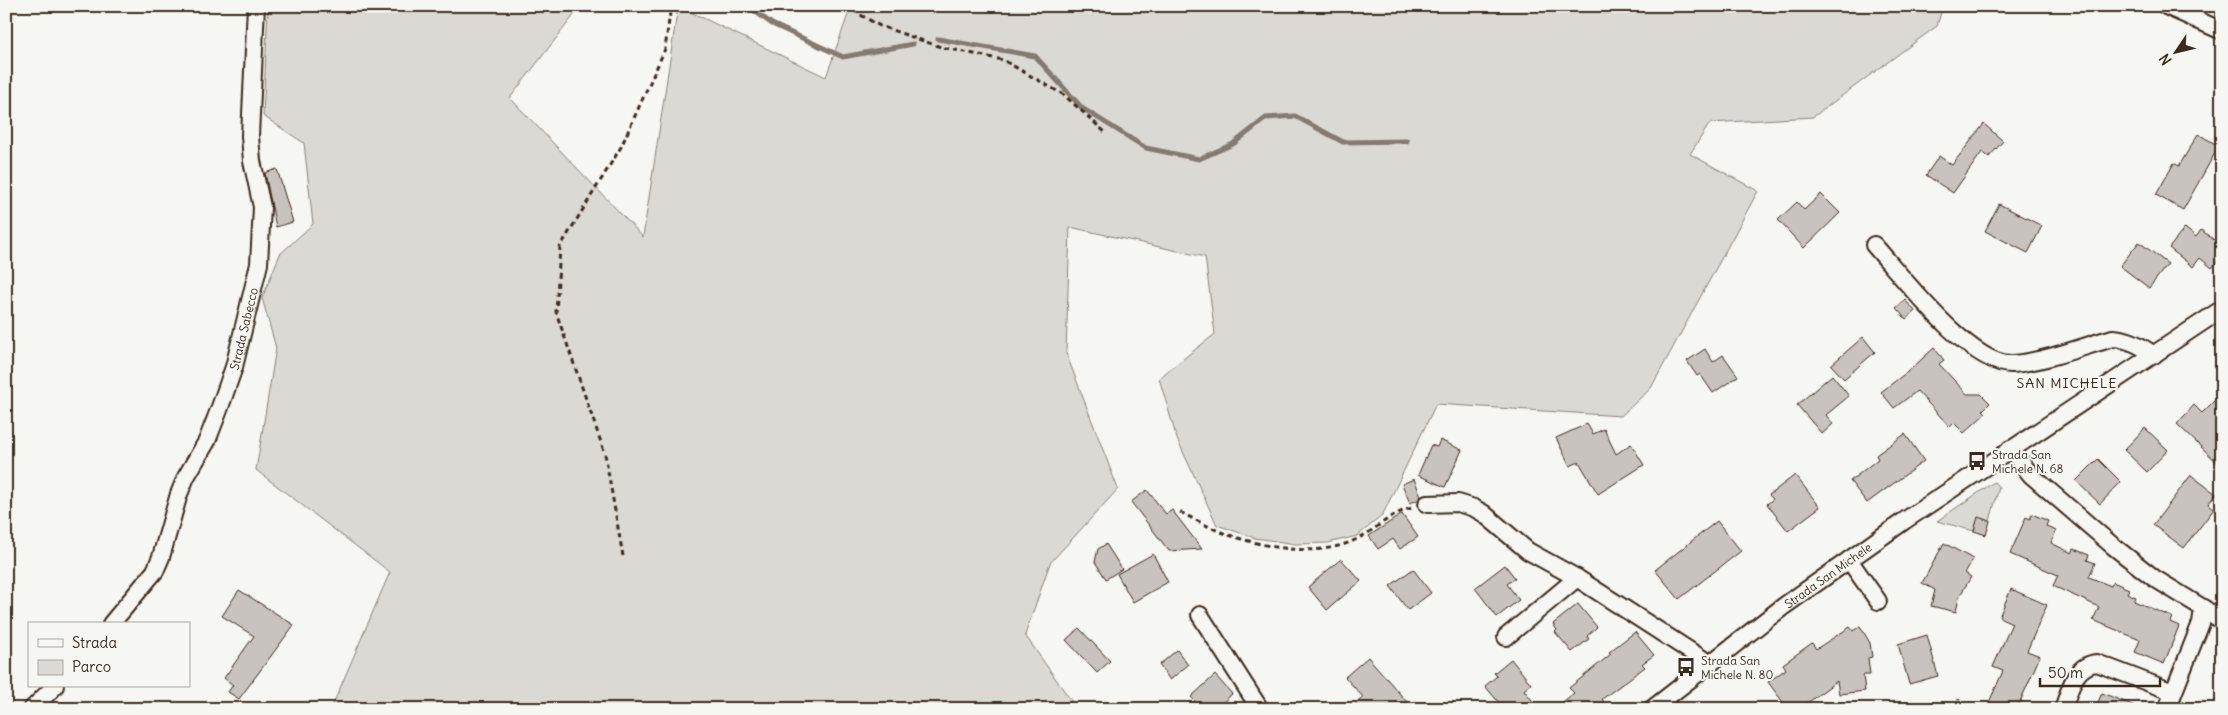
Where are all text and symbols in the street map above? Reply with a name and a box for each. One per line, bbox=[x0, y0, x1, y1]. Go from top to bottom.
north arrow bbox=[2150, 28, 2200, 78]
text: N bbox=[2155, 50, 2176, 69]
street label: Strada Sabecco bbox=[226, 286, 261, 371]
district label: SAN MICHELE bbox=[2016, 374, 2118, 392]
place label: Strada San Michele N. 68 bbox=[1992, 447, 2063, 476]
bus stop icon: Strada San Michele N. 68 bbox=[1966, 450, 1988, 472]
street label: Strada San Michele bbox=[1781, 539, 1874, 611]
legend bbox=[28, 622, 190, 688]
text: Strada bbox=[72, 633, 117, 652]
place label: Strada San Michele N. 80 bbox=[1701, 653, 1773, 682]
scale bar bbox=[2040, 655, 2160, 687]
bus stop icon: Strada San Michele N. 80 bbox=[1675, 656, 1697, 678]
text: Parco bbox=[72, 657, 111, 676]
text: 50 m bbox=[2048, 663, 2083, 682]

